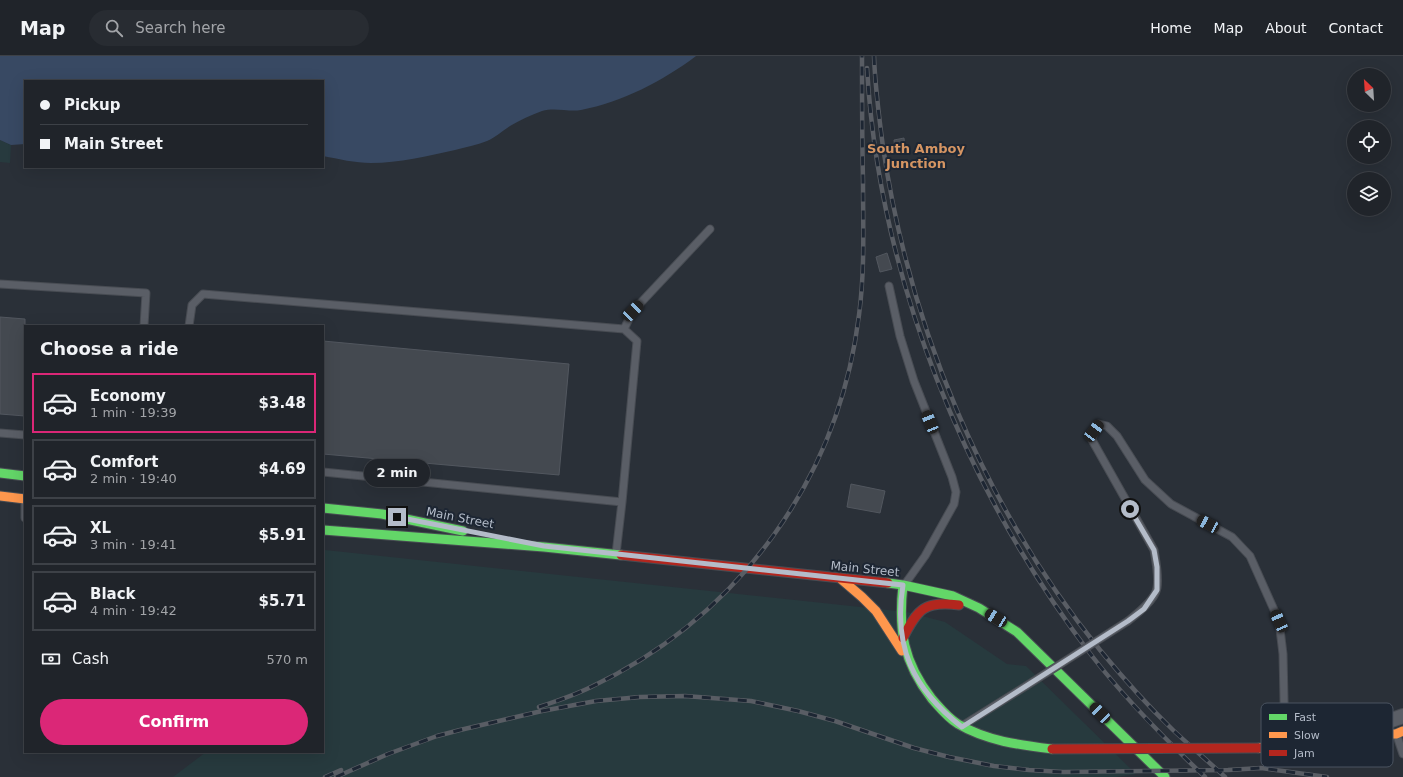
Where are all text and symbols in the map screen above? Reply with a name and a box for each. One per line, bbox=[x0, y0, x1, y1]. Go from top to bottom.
search box bbox=[89, 10, 369, 46]
text: Map bbox=[20, 17, 65, 39]
icon: search bbox=[103, 17, 125, 39]
text: Search here bbox=[135, 19, 225, 37]
text: Home bbox=[1150, 20, 1192, 36]
text: Map bbox=[1214, 20, 1243, 36]
text: About bbox=[1265, 20, 1307, 36]
text: Contact bbox=[1329, 20, 1383, 36]
north arrow bbox=[1347, 68, 1391, 112]
map controls bbox=[1347, 68, 1391, 216]
text: Pickup bbox=[64, 96, 120, 114]
button: locate bbox=[1347, 120, 1391, 164]
text: Main Street bbox=[64, 135, 163, 153]
district label: South Amboy Junction bbox=[867, 141, 965, 171]
button: layers bbox=[1347, 172, 1391, 216]
car bbox=[620, 298, 646, 324]
text: Choose a ride bbox=[40, 338, 179, 359]
icon: car bbox=[42, 385, 78, 421]
text: Economy bbox=[90, 387, 166, 405]
text: $3.48 bbox=[259, 394, 306, 412]
text: 1 min · 19:39 bbox=[90, 405, 177, 420]
car bbox=[920, 409, 940, 435]
car bbox=[1082, 418, 1106, 444]
icon: car bbox=[42, 451, 78, 487]
text: Comfort bbox=[90, 453, 158, 471]
callout: 2 min bbox=[364, 459, 430, 487]
text: $4.69 bbox=[259, 460, 306, 478]
text: 2 min bbox=[377, 465, 417, 480]
text: 2 min · 19:40 bbox=[90, 471, 177, 486]
route start bbox=[1121, 500, 1139, 518]
street label: Main Street bbox=[425, 505, 495, 532]
route end bbox=[388, 508, 406, 526]
car bbox=[1195, 513, 1221, 535]
icon: car bbox=[42, 517, 78, 553]
text: XL bbox=[90, 519, 111, 537]
text: $5.91 bbox=[259, 526, 306, 544]
text: 3 min · 19:41 bbox=[90, 537, 177, 552]
street label: Main Street bbox=[830, 558, 900, 580]
icon: car bbox=[42, 583, 78, 619]
text: Black bbox=[90, 585, 136, 603]
text: $5.71 bbox=[259, 592, 306, 610]
text: 4 min · 19:42 bbox=[90, 603, 177, 618]
car bbox=[983, 607, 1009, 629]
car bbox=[1269, 608, 1289, 634]
icon: cash bbox=[40, 648, 62, 670]
text: Cash bbox=[72, 650, 109, 668]
text: 570 m bbox=[266, 652, 308, 667]
button: Confirm bbox=[40, 699, 308, 745]
car bbox=[1087, 700, 1113, 726]
legend bbox=[1261, 703, 1393, 767]
text: Fast bbox=[1294, 711, 1317, 724]
text: Slow bbox=[1294, 729, 1320, 742]
text: Jam bbox=[1293, 747, 1315, 760]

